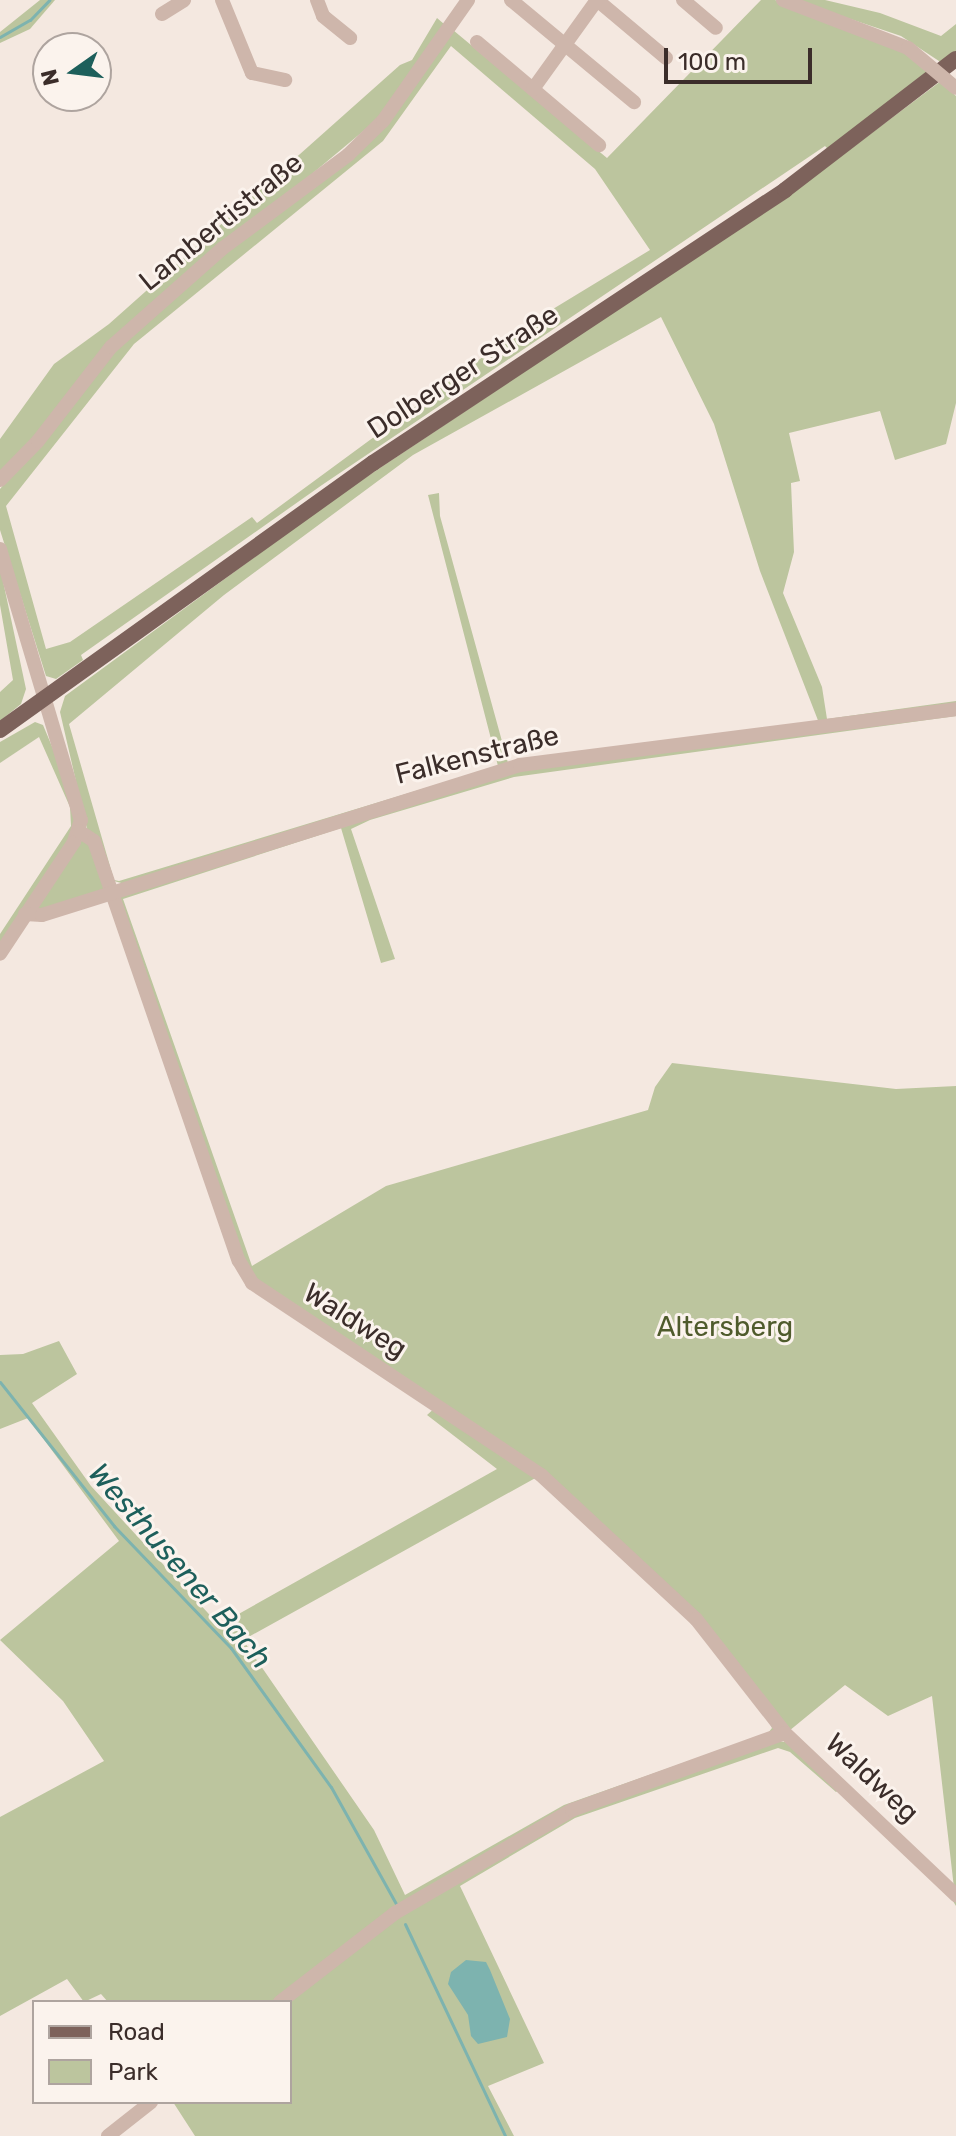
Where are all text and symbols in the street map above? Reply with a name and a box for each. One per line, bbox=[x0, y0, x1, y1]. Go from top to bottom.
north arrow bbox=[32, 32, 112, 112]
scale bar bbox=[668, 32, 816, 82]
text: 100 m bbox=[678, 48, 746, 76]
text: N bbox=[35, 67, 65, 88]
street label: Lambertistraße bbox=[133, 146, 309, 298]
street label: Dolberger Straße bbox=[361, 298, 565, 446]
street label: Falkenstraße bbox=[392, 718, 562, 792]
street label: Waldweg bbox=[297, 1276, 413, 1366]
park label: Altersberg bbox=[657, 1310, 793, 1344]
water label: Westhusener Bach bbox=[81, 1455, 279, 1677]
street label: Waldweg bbox=[818, 1726, 926, 1830]
legend bbox=[32, 2000, 292, 2104]
text: Road bbox=[108, 2018, 165, 2046]
text: Park bbox=[108, 2058, 158, 2086]

